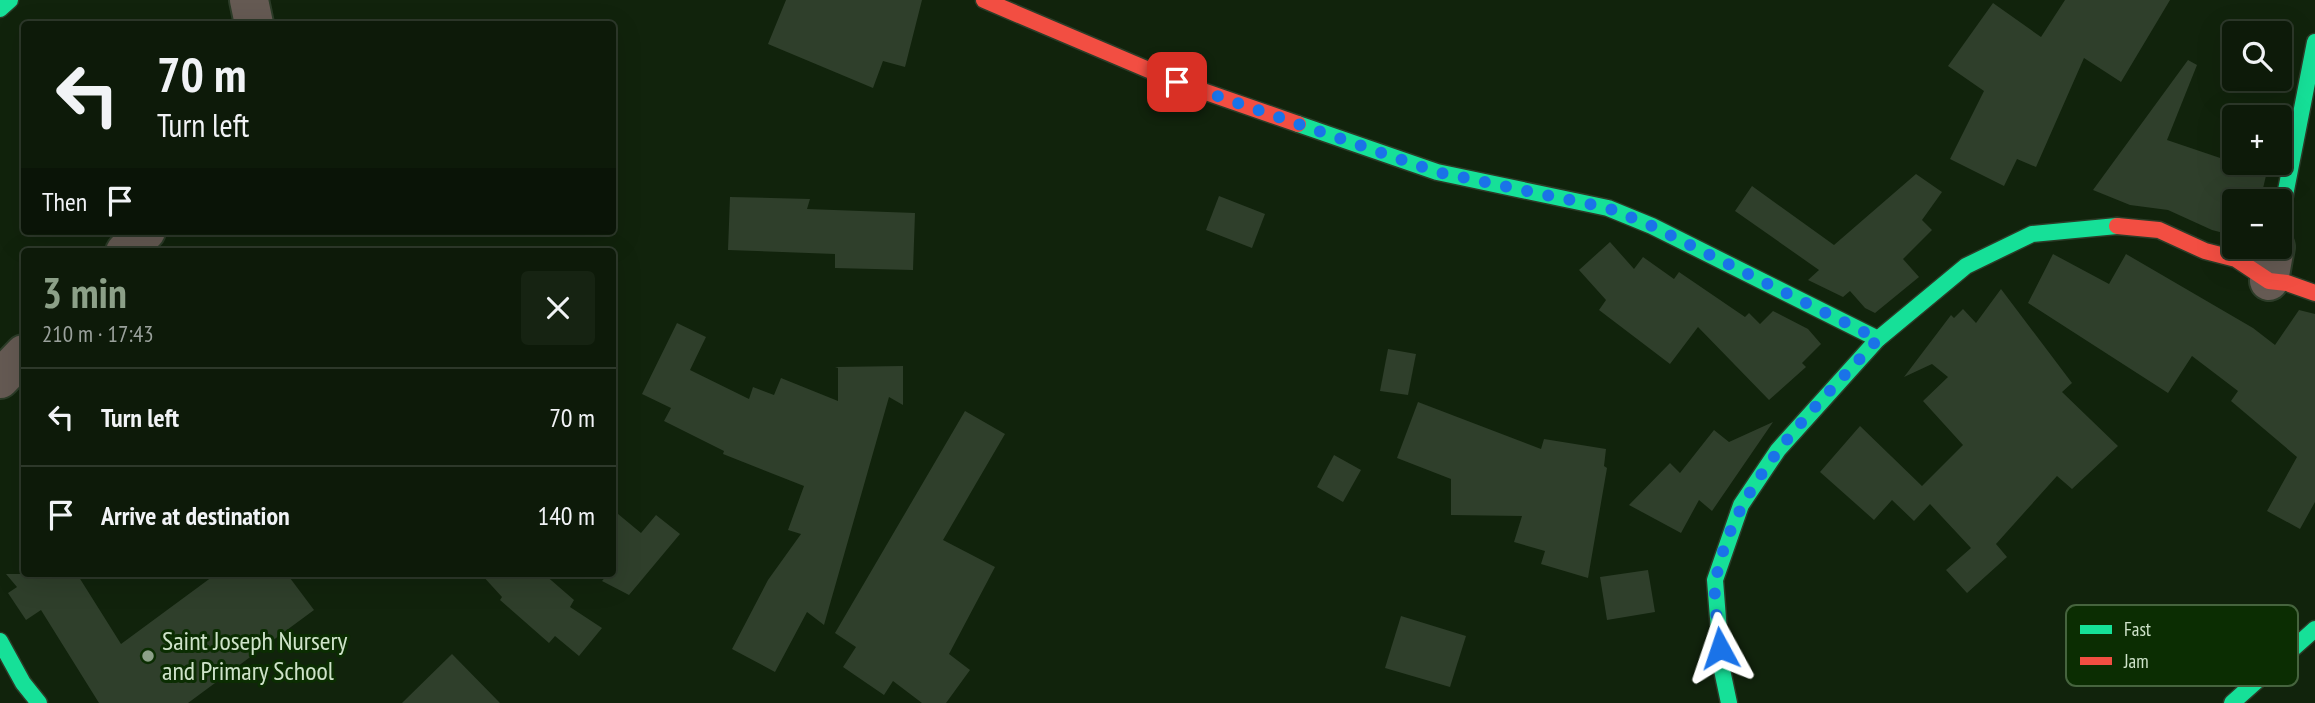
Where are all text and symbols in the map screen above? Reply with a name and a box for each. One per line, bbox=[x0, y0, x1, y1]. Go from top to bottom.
map controls bbox=[2222, 21, 2292, 259]
button: search bbox=[2222, 21, 2292, 91]
text: 70 m bbox=[157, 42, 246, 106]
icon: left bbox=[42, 49, 133, 140]
pin bbox=[1147, 52, 1207, 112]
icon: arrive bbox=[1158, 63, 1196, 101]
text: Turn left bbox=[157, 104, 249, 146]
button: + bbox=[2222, 105, 2292, 175]
icon: arrive bbox=[101, 182, 139, 220]
text: Then bbox=[42, 185, 87, 218]
button: − bbox=[2222, 189, 2292, 259]
text: 3 min bbox=[42, 265, 127, 320]
button: close bbox=[521, 271, 595, 345]
text: 210 m · 17:43 bbox=[42, 319, 154, 348]
icon: left bbox=[42, 398, 80, 436]
text: Turn left bbox=[101, 401, 179, 434]
text: 70 m bbox=[549, 401, 595, 434]
icon: arrive bbox=[42, 496, 80, 534]
text: Arrive at destination bbox=[101, 499, 290, 532]
text: 140 m bbox=[537, 499, 595, 532]
legend bbox=[2066, 605, 2298, 686]
position arrow bbox=[1683, 611, 1757, 685]
text: Fast bbox=[2124, 617, 2152, 641]
place label: Saint Joseph Nursery and Primary School bbox=[162, 624, 348, 687]
marker: Saint Joseph Nursery and Primary School bbox=[140, 648, 156, 664]
text: Jam bbox=[2123, 649, 2149, 673]

